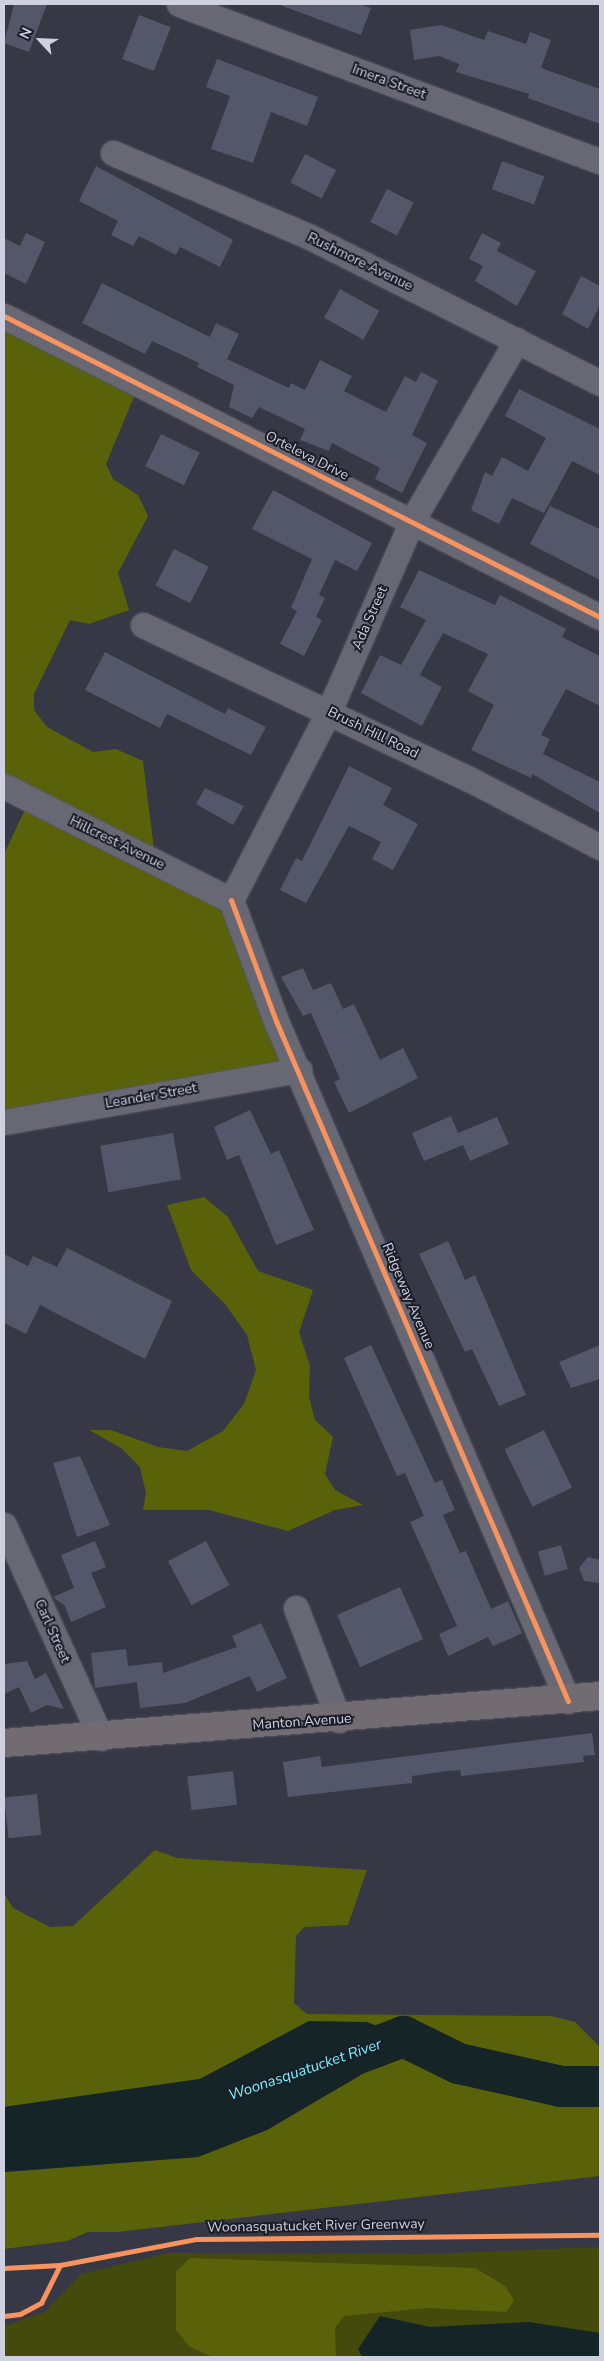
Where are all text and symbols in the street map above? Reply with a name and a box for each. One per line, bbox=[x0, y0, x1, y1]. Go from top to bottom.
north arrow bbox=[15, 15, 65, 65]
text: N bbox=[15, 25, 37, 42]
street label: Imera Street bbox=[350, 61, 428, 103]
street label: Rushmore Avenue bbox=[305, 229, 415, 295]
street label: Orteleva Drive bbox=[263, 428, 351, 484]
street label: Ada Street bbox=[349, 584, 391, 652]
street label: Brush Hill Road bbox=[325, 704, 421, 762]
street label: Hillcrest Avenue bbox=[67, 813, 167, 873]
street label: Leander Street bbox=[104, 1080, 198, 1112]
street label: Ridgeway Avenue bbox=[378, 1240, 438, 1352]
street label: Carl Street bbox=[31, 1597, 73, 1665]
street label: Manton Avenue bbox=[252, 1710, 352, 1734]
water label: Woonasquatucket River bbox=[226, 2035, 384, 2105]
street label: Woonasquatucket River Greenway bbox=[207, 2216, 425, 2236]

